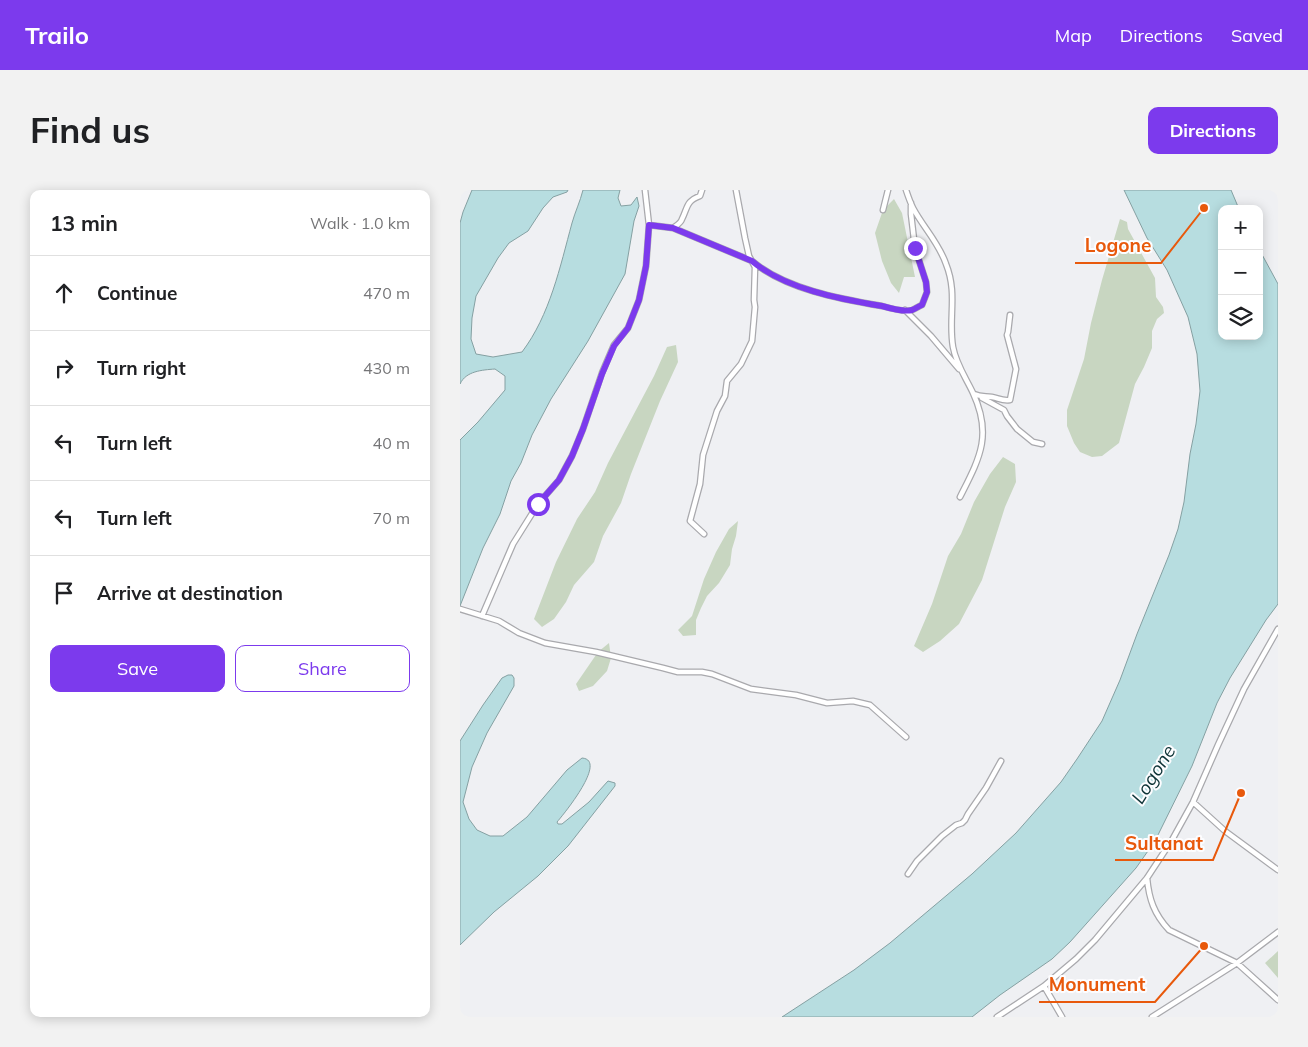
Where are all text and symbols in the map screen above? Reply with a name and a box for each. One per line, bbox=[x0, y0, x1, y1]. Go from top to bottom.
text: Trailo bbox=[25, 20, 89, 50]
text: Map bbox=[1055, 24, 1092, 47]
text: Directions bbox=[1120, 24, 1203, 47]
text: Saved bbox=[1231, 24, 1283, 47]
button: Directions bbox=[1148, 107, 1278, 154]
text: Find us bbox=[30, 108, 150, 152]
map controls bbox=[1218, 205, 1263, 340]
button: + bbox=[1218, 205, 1263, 250]
text: 13 min bbox=[50, 210, 118, 236]
text: Walk · 1.0 km bbox=[310, 213, 410, 233]
callout: Logone bbox=[1075, 229, 1161, 263]
text: Logone bbox=[1085, 233, 1151, 257]
route end bbox=[904, 237, 927, 260]
button: − bbox=[1218, 250, 1263, 295]
icon: ahead bbox=[50, 279, 78, 307]
text: Continue bbox=[97, 281, 177, 305]
text: 470 m bbox=[363, 283, 410, 303]
button: layers bbox=[1218, 295, 1263, 340]
icon: right bbox=[50, 354, 78, 382]
text: Turn right bbox=[97, 356, 186, 380]
text: 430 m bbox=[363, 358, 410, 378]
icon: left bbox=[50, 429, 78, 457]
text: Turn left bbox=[97, 431, 172, 455]
text: 40 m bbox=[373, 433, 410, 453]
route start bbox=[527, 493, 550, 516]
icon: left bbox=[50, 504, 78, 532]
text: Turn left bbox=[97, 506, 172, 530]
text: 70 m bbox=[373, 508, 410, 528]
icon: arrive bbox=[50, 579, 78, 607]
text: Arrive at destination bbox=[97, 581, 283, 605]
button: Save bbox=[50, 645, 225, 692]
button: Share bbox=[235, 645, 410, 692]
water label: Logone bbox=[1126, 740, 1180, 808]
callout: Sultanat bbox=[1115, 826, 1213, 860]
text: Sultanat bbox=[1125, 831, 1203, 855]
callout: Monument bbox=[1039, 968, 1155, 1002]
text: Monument bbox=[1049, 972, 1145, 996]

